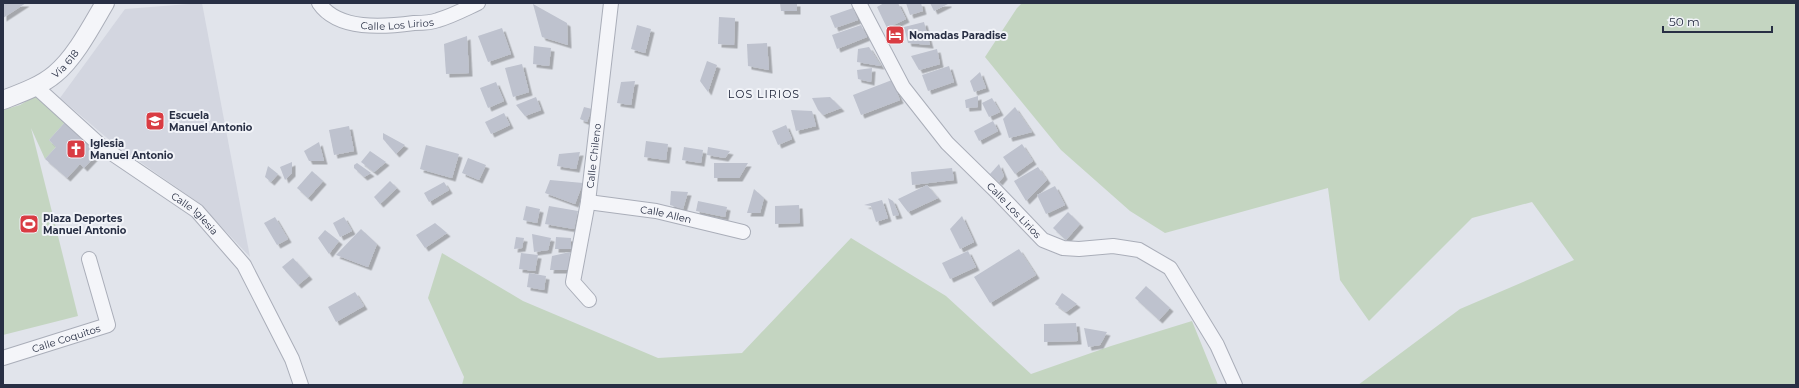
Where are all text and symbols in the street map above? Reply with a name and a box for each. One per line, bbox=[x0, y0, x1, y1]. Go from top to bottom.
scale bar bbox=[1663, 8, 1772, 34]
text: 50 m bbox=[1669, 14, 1700, 29]
street label: Calle Los Lirios bbox=[360, 15, 435, 32]
hotel icon: Nomadas Paradise bbox=[884, 24, 906, 46]
place label: Nomadas Paradise bbox=[909, 29, 1007, 42]
street label: Vía 618 bbox=[49, 47, 81, 81]
district label: LOS LIRIOS bbox=[728, 87, 800, 101]
place label: Escuela Manuel Antonio bbox=[169, 109, 253, 134]
school or university icon: Escuela Manuel Antonio bbox=[144, 110, 166, 132]
street label: Calle Chileno bbox=[583, 123, 604, 189]
place label: Iglesia Manuel Antonio bbox=[90, 137, 174, 162]
church icon: Iglesia Manuel Antonio bbox=[65, 138, 87, 160]
street label: Calle Los Lirios bbox=[984, 179, 1044, 241]
street label: Calle Iglesia bbox=[169, 189, 221, 237]
street label: Calle Allen bbox=[639, 202, 693, 226]
place label: Plaza Deportes Manuel Antonio bbox=[43, 212, 127, 237]
sports icon: Plaza Deportes Manuel Antonio bbox=[18, 213, 40, 235]
street label: Calle Coquitos bbox=[30, 321, 102, 355]

